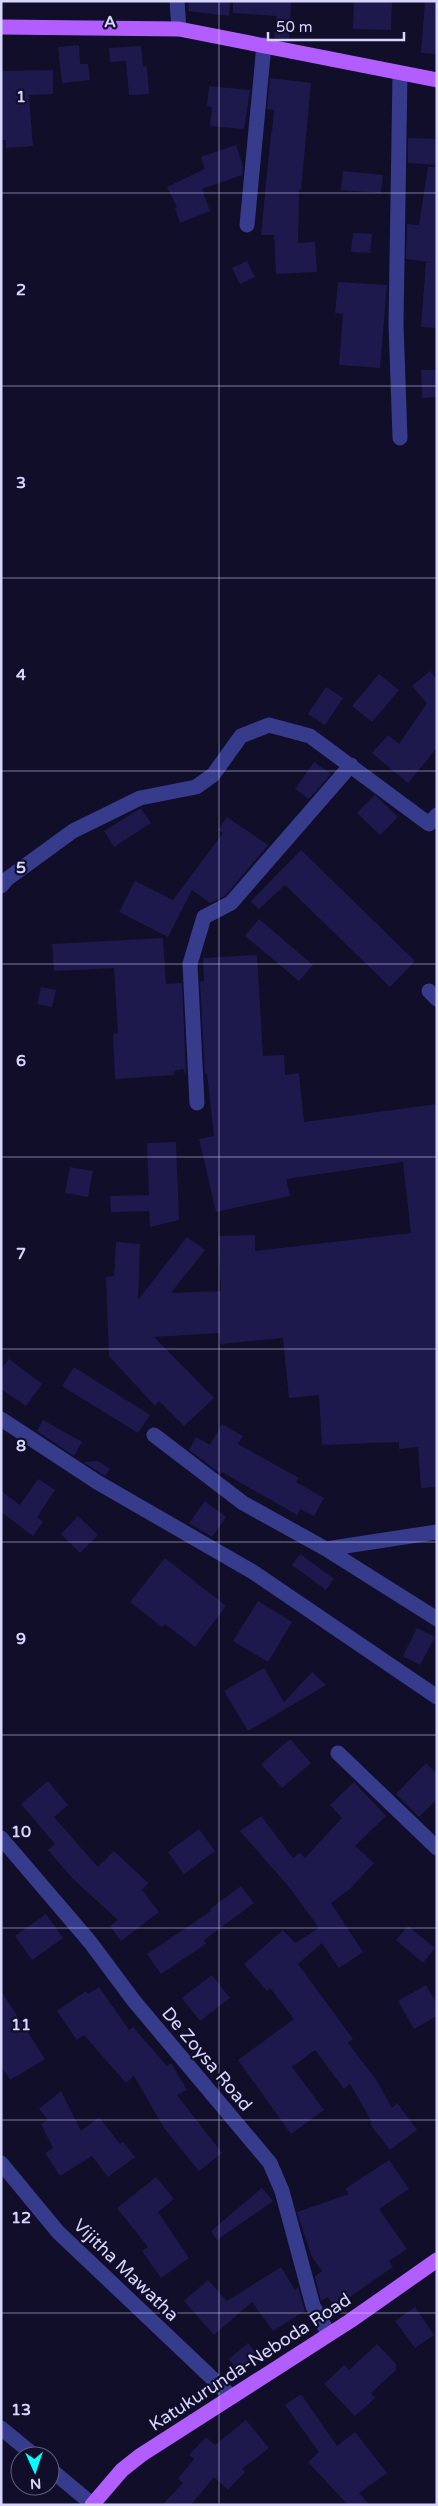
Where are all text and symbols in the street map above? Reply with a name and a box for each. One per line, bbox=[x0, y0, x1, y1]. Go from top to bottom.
scale bar bbox=[268, 10, 404, 42]
text: A bbox=[104, 12, 116, 32]
text: 50 m bbox=[276, 18, 313, 36]
text: 1 bbox=[16, 87, 26, 107]
text: 2 bbox=[16, 280, 26, 300]
text: 3 bbox=[16, 473, 26, 493]
text: 4 bbox=[16, 665, 26, 685]
text: 5 bbox=[16, 858, 26, 878]
text: 6 bbox=[16, 1051, 26, 1071]
text: 7 bbox=[16, 1244, 26, 1264]
text: 8 bbox=[16, 1436, 26, 1456]
text: 9 bbox=[16, 1629, 26, 1649]
text: 10 bbox=[11, 1822, 31, 1842]
street label: De Zoysa Road bbox=[157, 2003, 257, 2115]
text: 11 bbox=[11, 2015, 31, 2035]
text: 12 bbox=[11, 2208, 31, 2228]
street label: Vijitha Mawatha bbox=[69, 2214, 183, 2326]
street label: Katukurunda-Neboda Road bbox=[145, 2288, 355, 2436]
text: 13 bbox=[11, 2400, 31, 2420]
north arrow bbox=[10, 2446, 60, 2496]
text: N bbox=[30, 2475, 42, 2492]

